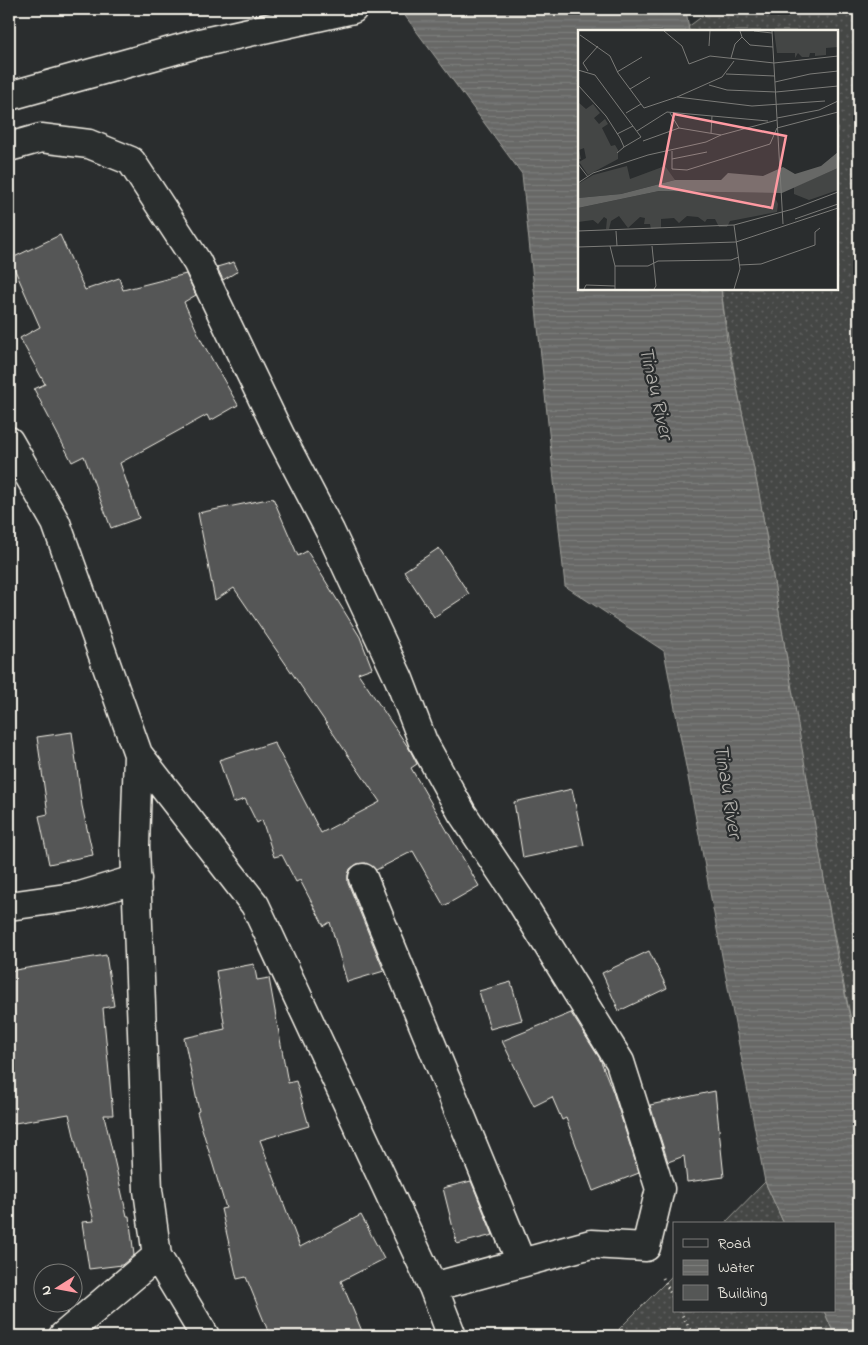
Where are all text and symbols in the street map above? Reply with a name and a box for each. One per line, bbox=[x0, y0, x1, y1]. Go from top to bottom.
inset map bbox=[578, 30, 838, 290]
water label: Tinau River bbox=[630, 343, 681, 445]
water label: Tinau River bbox=[705, 742, 750, 843]
legend bbox=[673, 1222, 836, 1312]
text: Road bbox=[718, 1233, 751, 1255]
text: Water bbox=[718, 1257, 754, 1279]
north arrow bbox=[32, 1262, 82, 1312]
text: Building bbox=[717, 1283, 767, 1306]
text: N bbox=[36, 1284, 58, 1297]

